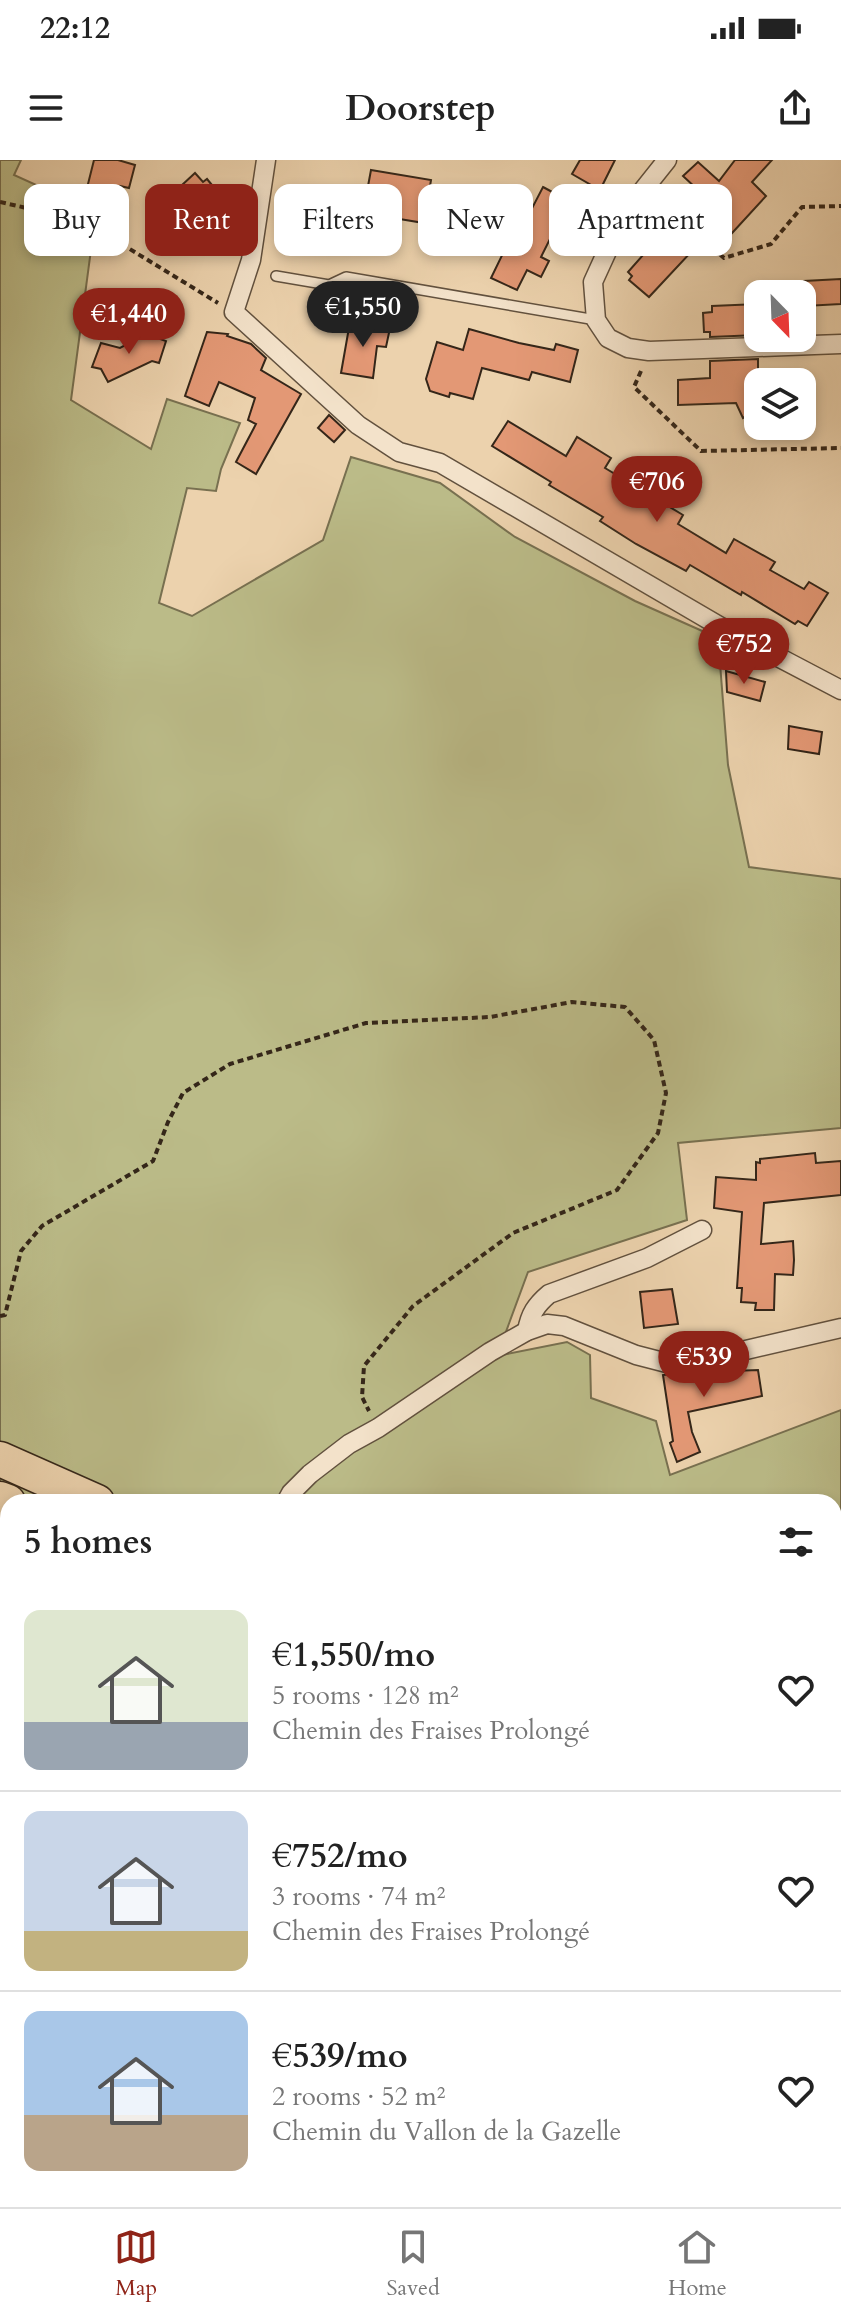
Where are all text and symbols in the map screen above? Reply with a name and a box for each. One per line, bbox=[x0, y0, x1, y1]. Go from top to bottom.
text: 22:12 bbox=[40, 8, 110, 49]
text: Doorstep bbox=[345, 84, 496, 133]
icon: menu bbox=[24, 86, 68, 130]
icon: share bbox=[773, 86, 817, 130]
chip: Buy bbox=[24, 184, 129, 256]
chip: Rent bbox=[145, 184, 258, 256]
chip: Filters bbox=[274, 184, 402, 256]
chip: New bbox=[418, 184, 533, 256]
chip: Apartment bbox=[549, 184, 732, 256]
north arrow bbox=[744, 280, 816, 352]
map controls bbox=[744, 280, 816, 440]
pin: €1,550 bbox=[298, 281, 428, 349]
pin: €1,440 bbox=[64, 288, 194, 356]
text: €1,550 bbox=[325, 289, 401, 324]
text: €1,440 bbox=[91, 296, 167, 331]
button: layers bbox=[744, 368, 816, 440]
pin: €706 bbox=[610, 456, 704, 524]
text: €706 bbox=[629, 464, 685, 499]
pin: €752 bbox=[697, 618, 791, 686]
text: €752 bbox=[716, 626, 772, 661]
pin: €539 bbox=[657, 1331, 751, 1399]
text: €539 bbox=[676, 1339, 732, 1374]
text: 5 homes bbox=[24, 1519, 152, 1565]
icon: filters bbox=[774, 1520, 818, 1564]
text: €1,550/mo bbox=[272, 1632, 435, 1678]
icon: home bbox=[88, 1642, 184, 1738]
icon: heart bbox=[774, 1668, 818, 1712]
text: 5 rooms · 128 m² bbox=[272, 1678, 459, 1713]
text: Chemin des Fraises Prolongé bbox=[272, 1713, 590, 1748]
text: €752/mo bbox=[272, 1833, 408, 1879]
icon: home bbox=[88, 1843, 184, 1939]
icon: heart bbox=[774, 1869, 818, 1913]
text: 3 rooms · 74 m² bbox=[272, 1879, 445, 1914]
text: Chemin des Fraises Prolongé bbox=[272, 1914, 590, 1949]
text: €539/mo bbox=[272, 2033, 408, 2079]
icon: home bbox=[88, 2043, 184, 2139]
icon: heart bbox=[774, 2069, 818, 2113]
text: 2 rooms · 52 m² bbox=[272, 2079, 445, 2114]
text: Chemin du Vallon de la Gazelle bbox=[272, 2114, 621, 2149]
tab: Map bbox=[114, 2225, 158, 2303]
tab: Saved bbox=[386, 2225, 440, 2303]
tab: Home bbox=[668, 2225, 727, 2303]

